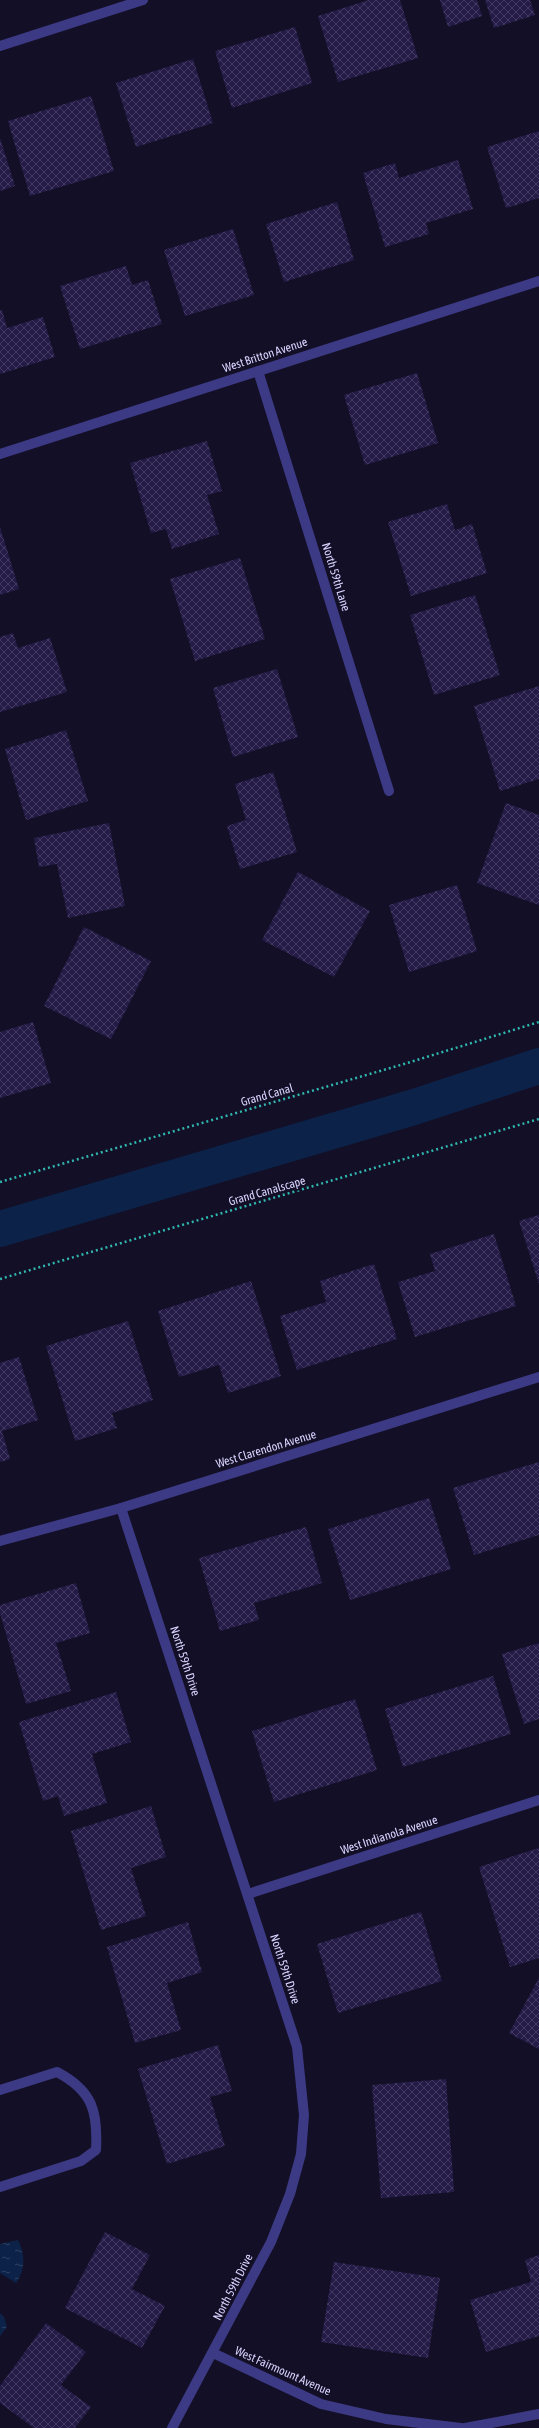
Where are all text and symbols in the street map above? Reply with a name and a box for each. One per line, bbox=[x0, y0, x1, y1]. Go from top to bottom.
street label: West Britton Avenue bbox=[221, 335, 309, 375]
street label: North 59th Lane bbox=[319, 541, 353, 613]
street label: Grand Canal bbox=[239, 1081, 296, 1109]
street label: Grand Canalscape bbox=[227, 1173, 307, 1209]
street label: West Clarendon Avenue bbox=[214, 1427, 318, 1471]
street label: North 59th Drive bbox=[167, 1624, 203, 1698]
street label: West Indianola Avenue bbox=[339, 1813, 439, 1857]
street label: North 59th Drive bbox=[267, 1932, 303, 2006]
street label: North 59th Drive bbox=[210, 2251, 256, 2323]
street label: West Fairmount Avenue bbox=[233, 2343, 333, 2399]

